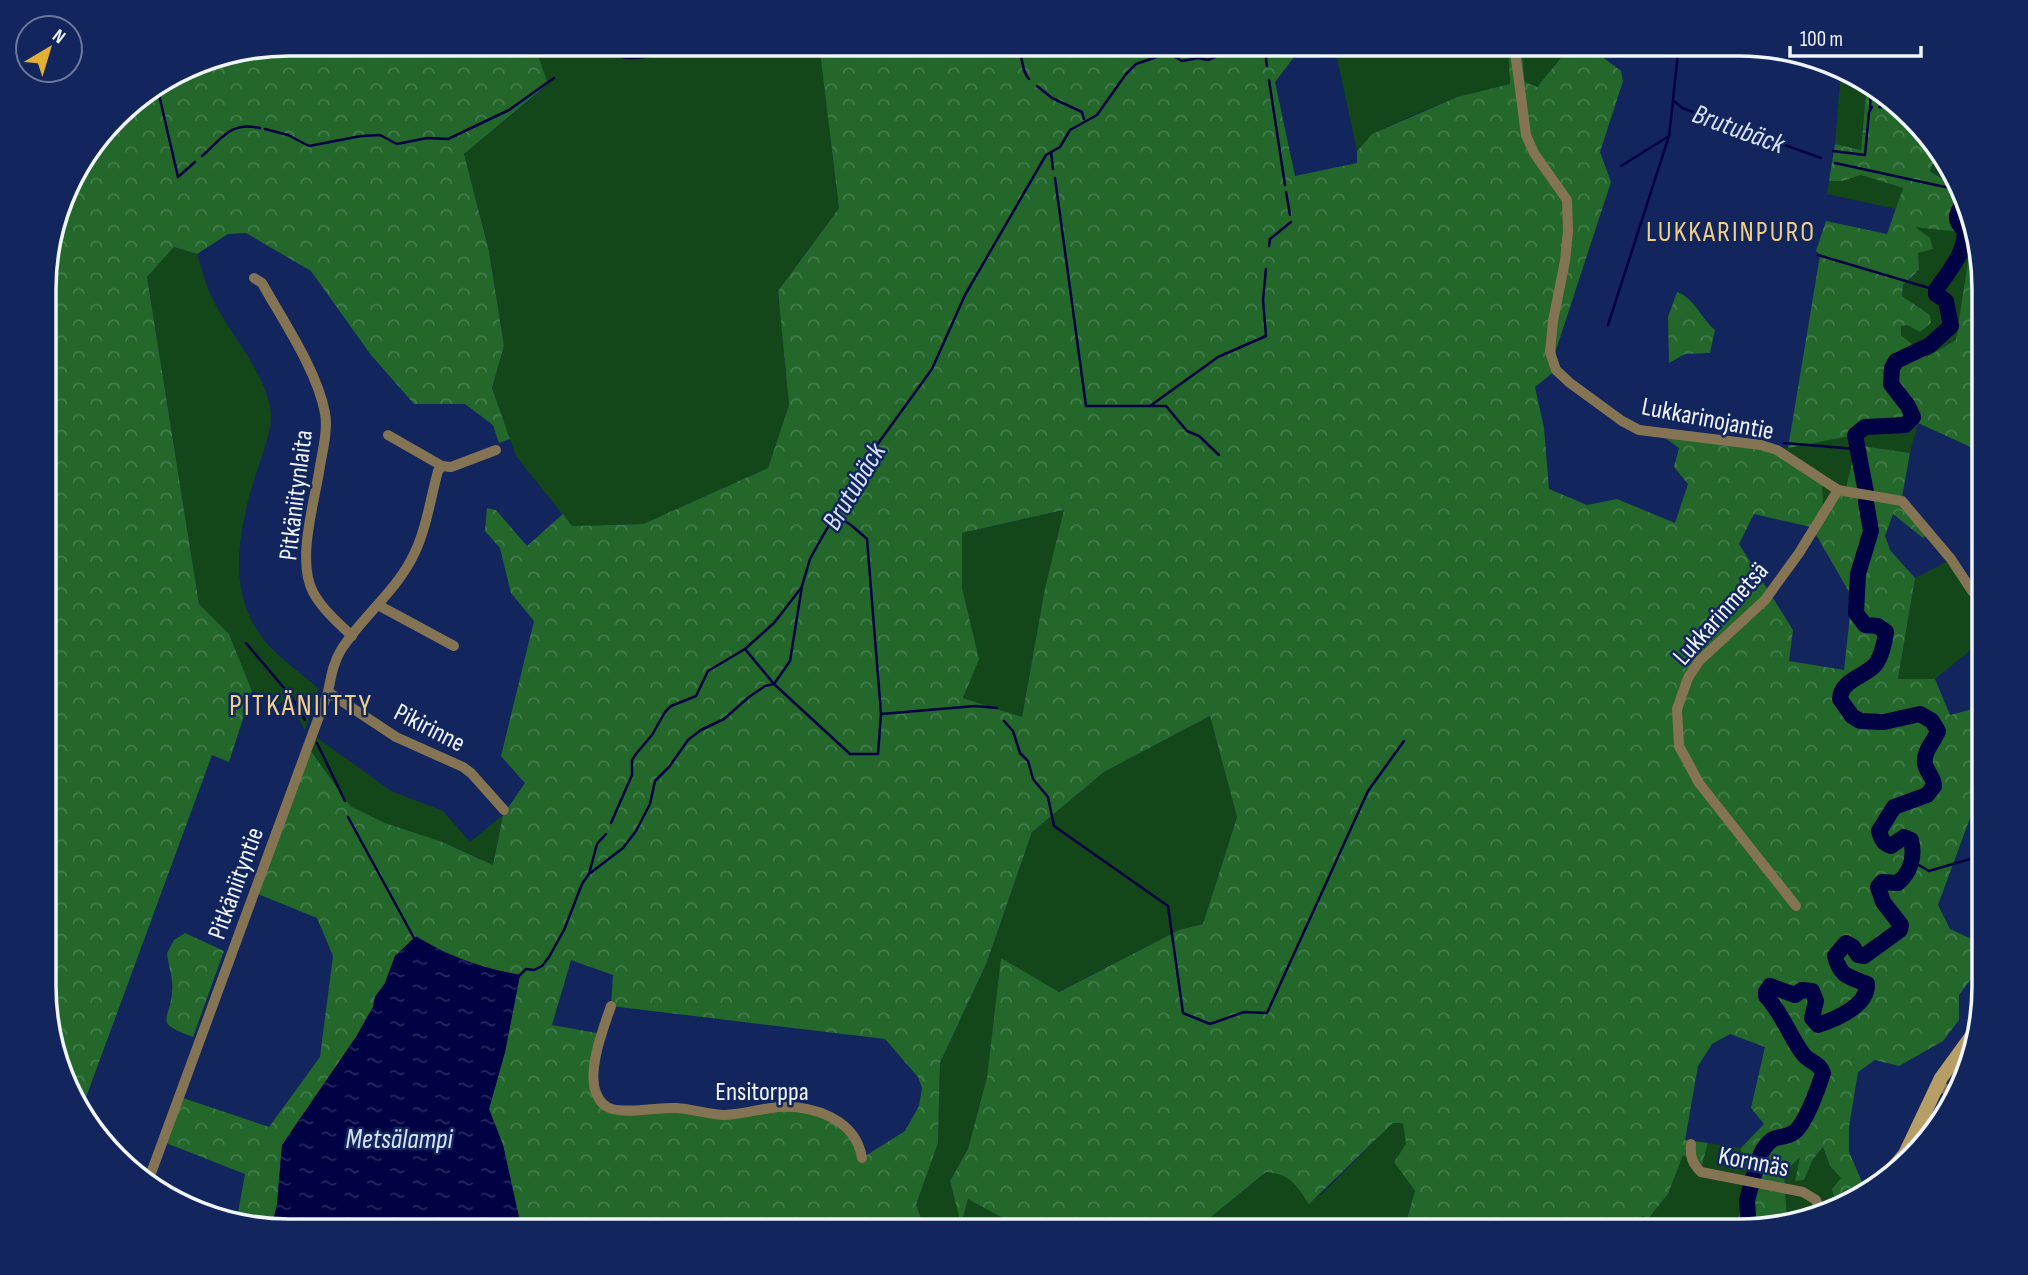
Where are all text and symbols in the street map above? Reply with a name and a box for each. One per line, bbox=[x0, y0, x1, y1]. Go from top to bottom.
north arrow bbox=[14, 14, 84, 84]
scale bar bbox=[1790, 14, 1921, 58]
text: N bbox=[47, 25, 70, 49]
text: 100 m bbox=[1800, 27, 1843, 52]
water label: Brutubäck bbox=[1688, 98, 1790, 162]
district label: LUKKARINPURO bbox=[1646, 216, 1816, 249]
street label: Lukkarinojantie bbox=[1639, 391, 1776, 447]
street label: Pitkäniitynlaita bbox=[273, 428, 320, 562]
water label: Brutubäck bbox=[816, 436, 894, 536]
street label: Lukkarinmetsä bbox=[1667, 556, 1775, 672]
district label: PITKÄNIITTY bbox=[229, 688, 373, 724]
street label: Pikirinne bbox=[389, 697, 470, 759]
street label: Pitkäniityntie bbox=[202, 823, 271, 944]
street label: Ensitorppa bbox=[715, 1077, 809, 1108]
water label: Metsälampi bbox=[345, 1123, 453, 1156]
street label: Kornnäs bbox=[1716, 1140, 1792, 1184]

